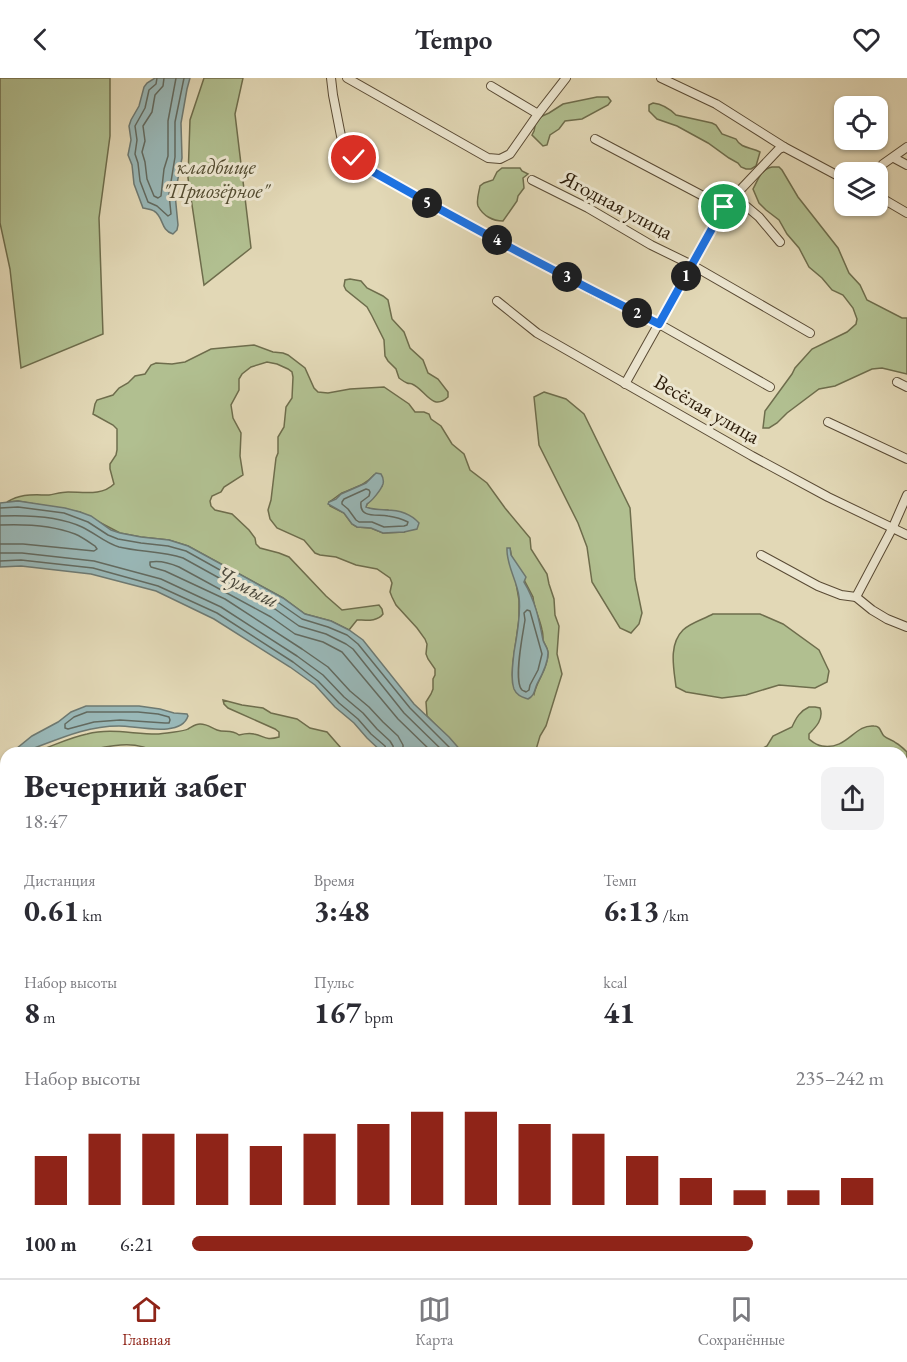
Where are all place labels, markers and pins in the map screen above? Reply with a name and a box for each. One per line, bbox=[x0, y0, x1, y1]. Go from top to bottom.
pin bbox=[328, 132, 379, 183]
pin bbox=[698, 181, 749, 232]
pin: 5 bbox=[412, 188, 442, 218]
pin: 4 bbox=[482, 225, 512, 255]
pin: 1 bbox=[671, 261, 701, 291]
pin: 3 bbox=[552, 262, 582, 292]
pin: 2 bbox=[622, 298, 652, 328]

